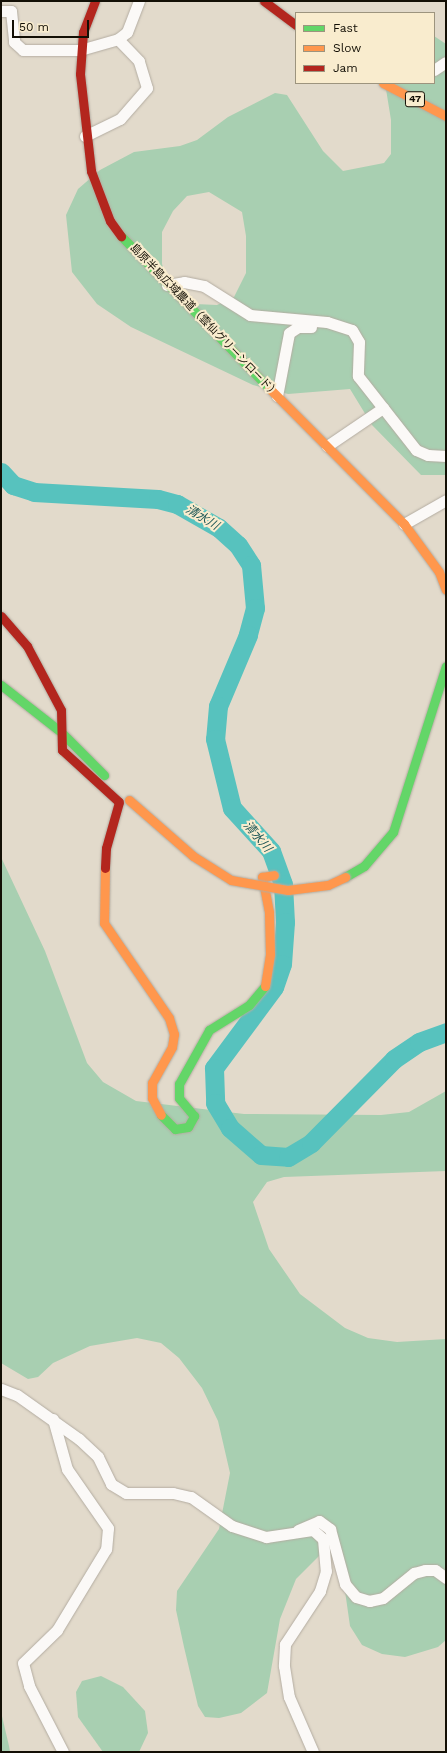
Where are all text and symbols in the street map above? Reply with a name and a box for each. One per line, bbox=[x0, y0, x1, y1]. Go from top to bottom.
scale bar bbox=[14, 12, 91, 38]
legend bbox=[295, 12, 435, 84]
text: 50 m bbox=[19, 20, 49, 34]
text: Fast bbox=[333, 21, 358, 35]
text: Slow bbox=[333, 41, 361, 55]
text: Jam bbox=[333, 61, 358, 75]
road number: 47 bbox=[404, 91, 426, 107]
street label: 島原半島広域農道（雲仙グリーンロード） bbox=[127, 241, 281, 401]
water label: 清水川 bbox=[183, 503, 221, 533]
water label: 清水川 bbox=[240, 819, 274, 855]

